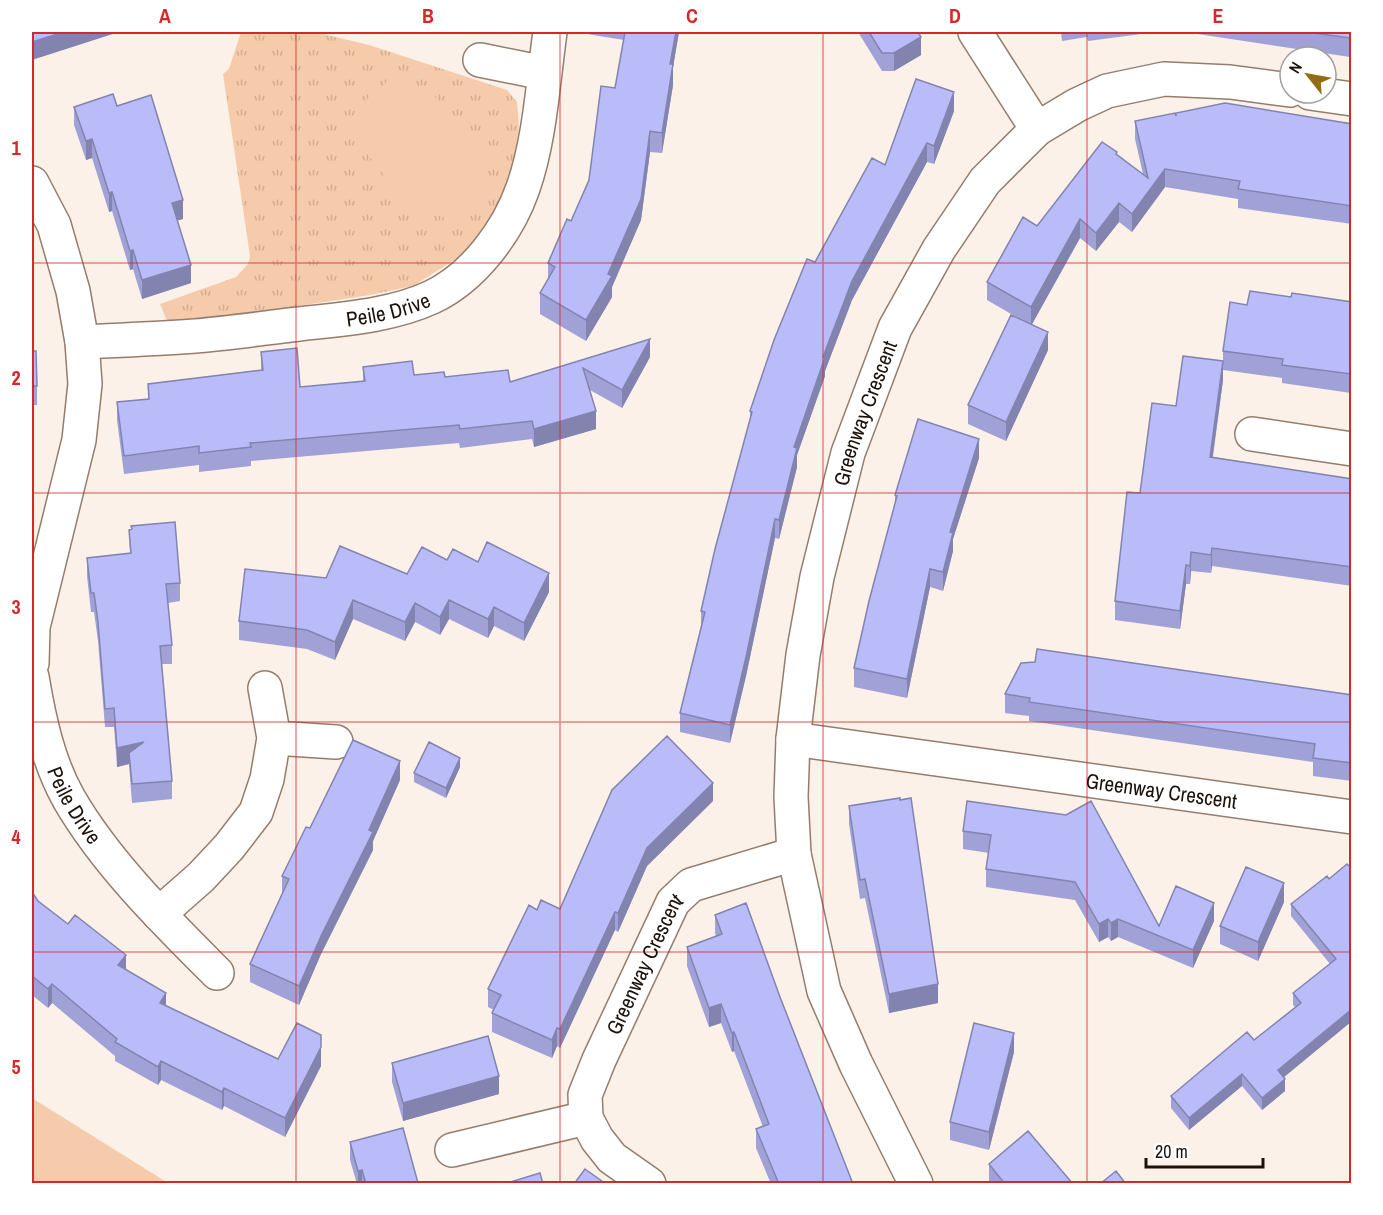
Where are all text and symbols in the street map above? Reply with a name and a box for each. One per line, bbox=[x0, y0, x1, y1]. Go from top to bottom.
text: A bbox=[159, 2, 171, 29]
text: B bbox=[422, 2, 434, 29]
text: C bbox=[686, 2, 698, 29]
text: D bbox=[949, 2, 961, 29]
text: E bbox=[1213, 2, 1224, 29]
north arrow bbox=[1278, 45, 1338, 105]
text: N bbox=[1283, 58, 1307, 77]
text: 1 bbox=[11, 134, 21, 161]
street label: Peile Drive bbox=[344, 285, 434, 333]
street label: Greenway Crescent bbox=[826, 336, 904, 489]
text: 2 bbox=[11, 364, 21, 391]
text: 3 bbox=[11, 593, 21, 620]
street label: Peile Drive bbox=[41, 762, 109, 850]
street label: Greenway Crescent bbox=[1084, 766, 1239, 815]
text: 4 bbox=[11, 823, 21, 850]
street label: Greenway Crescent bbox=[599, 886, 689, 1039]
text: 5 bbox=[11, 1053, 21, 1080]
scale bar bbox=[1146, 1131, 1263, 1169]
text: 20 m bbox=[1155, 1139, 1188, 1164]

